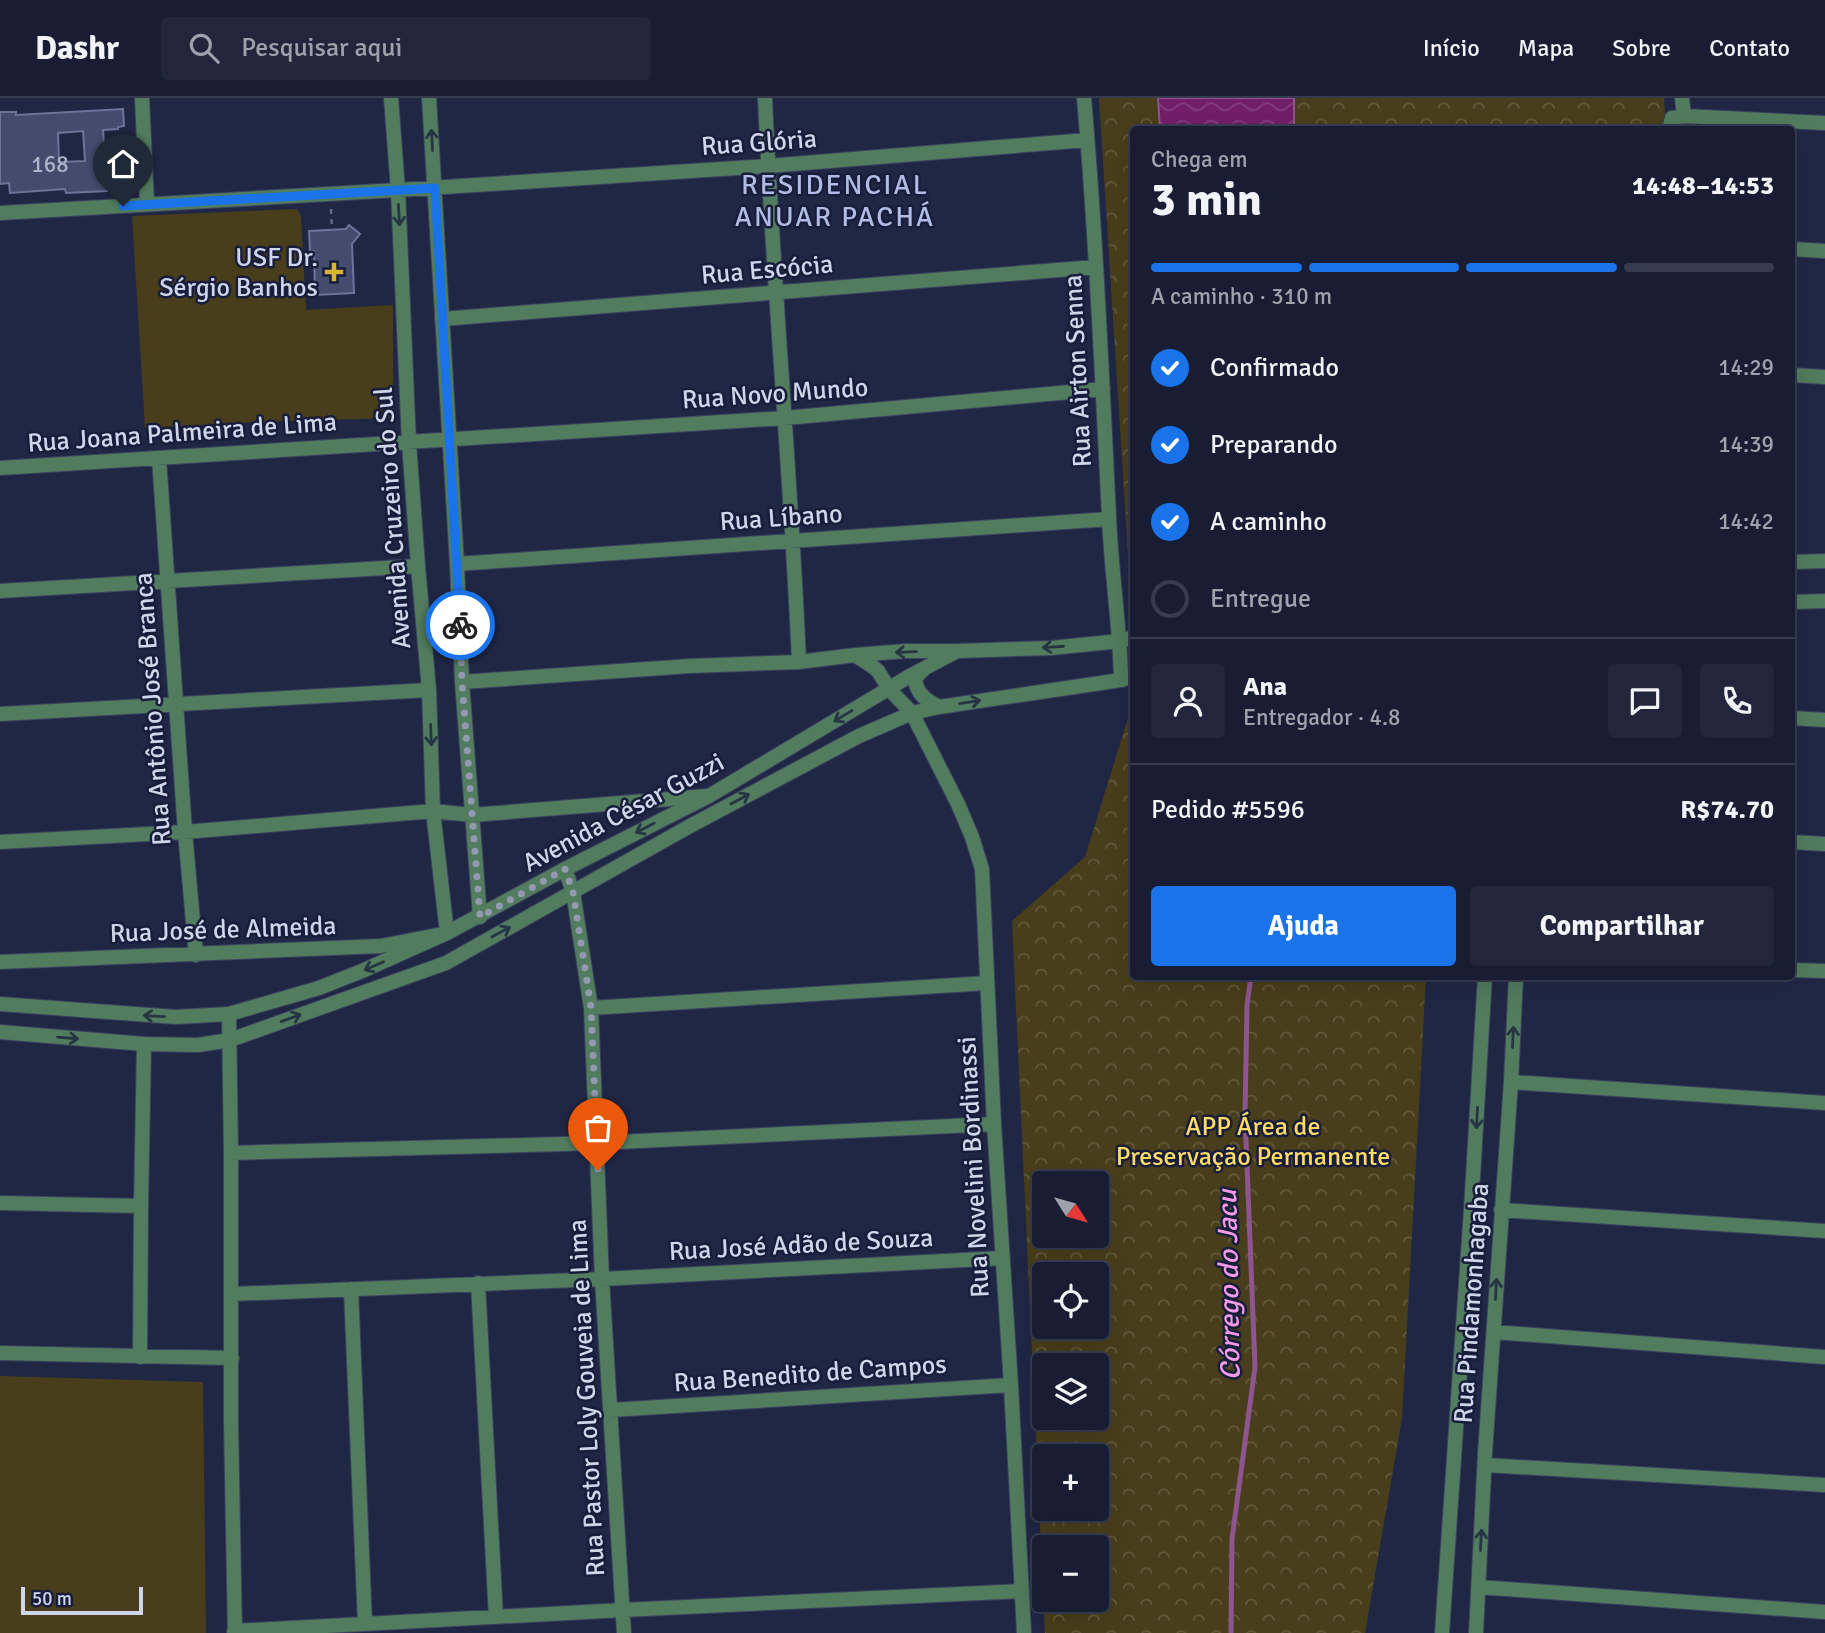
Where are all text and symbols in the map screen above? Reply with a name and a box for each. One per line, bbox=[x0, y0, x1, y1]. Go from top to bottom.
search box bbox=[161, 17, 651, 80]
text: Dashr bbox=[35, 28, 119, 69]
icon: search bbox=[185, 29, 223, 67]
text: Pesquisar aqui bbox=[241, 32, 402, 64]
text: Início bbox=[1423, 33, 1480, 63]
text: Mapa bbox=[1518, 33, 1574, 63]
text: Sobre bbox=[1612, 33, 1671, 63]
text: Contato bbox=[1709, 33, 1790, 63]
street label: Rua Glória bbox=[700, 123, 818, 163]
one-way arrow bbox=[425, 128, 438, 151]
pin bbox=[93, 134, 153, 206]
icon: home bbox=[104, 145, 142, 183]
text: Chega em bbox=[1151, 145, 1248, 174]
house number: 168 bbox=[31, 150, 69, 179]
district label: RESIDENCIAL ANUAR PACHÁ bbox=[735, 168, 935, 234]
text: 14:48–14:53 bbox=[1632, 170, 1774, 202]
text: 3 min bbox=[1151, 172, 1262, 228]
one-way arrow bbox=[393, 203, 406, 226]
place label: USF Dr. Sérgio Banhos bbox=[159, 242, 318, 304]
street label: Rua Escócia bbox=[700, 248, 835, 292]
marker: USF Dr. Sérgio Banhos bbox=[324, 262, 344, 282]
street label: Rua Airton Senna bbox=[1057, 274, 1099, 468]
text: A caminho · 310 m bbox=[1151, 282, 1332, 311]
icon: check bbox=[1151, 349, 1189, 387]
text: Confirmado bbox=[1210, 352, 1339, 384]
text: 14:29 bbox=[1718, 353, 1774, 382]
street label: Rua Novo Mundo bbox=[681, 372, 869, 416]
street label: Avenida Cruzeiro do Sul bbox=[368, 386, 418, 650]
street label: Rua Joana Palmeira de Lima bbox=[26, 406, 338, 460]
icon: check bbox=[1151, 426, 1189, 464]
text: Preparando bbox=[1210, 429, 1337, 461]
text: 14:39 bbox=[1718, 430, 1774, 459]
street label: Rua Líbano bbox=[719, 498, 843, 538]
icon: check bbox=[1151, 503, 1189, 541]
text: A caminho bbox=[1210, 506, 1327, 538]
text: 14:42 bbox=[1718, 507, 1774, 536]
street label: Rua Antônio José Branca bbox=[127, 571, 179, 847]
text: Entregue bbox=[1210, 583, 1311, 615]
courier bbox=[425, 590, 495, 660]
icon: bike bbox=[441, 606, 479, 644]
one-way arrow bbox=[1041, 641, 1064, 654]
one-way arrow bbox=[894, 645, 917, 658]
button: person bbox=[1151, 664, 1225, 738]
button: chat bbox=[1608, 664, 1682, 738]
button: phone bbox=[1700, 664, 1774, 738]
text: Ana bbox=[1243, 671, 1287, 703]
one-way arrow bbox=[958, 695, 981, 708]
text: Entregador · 4.8 bbox=[1243, 703, 1401, 732]
one-way arrow bbox=[833, 709, 853, 723]
one-way arrow bbox=[424, 724, 437, 747]
street label: Avenida César Guzzi bbox=[517, 746, 730, 879]
one-way arrow bbox=[729, 792, 749, 806]
text: Pedido #5596 bbox=[1151, 794, 1305, 826]
text: R$74.70 bbox=[1680, 794, 1774, 826]
one-way arrow bbox=[635, 822, 656, 836]
button: Ajuda bbox=[1151, 886, 1456, 966]
button: Compartilhar bbox=[1470, 886, 1774, 966]
street label: Rua José de Almeida bbox=[109, 910, 337, 950]
one-way arrow bbox=[490, 925, 511, 938]
one-way arrow bbox=[363, 960, 385, 973]
one-way arrow bbox=[143, 1009, 166, 1022]
one-way arrow bbox=[280, 1011, 302, 1023]
one-way arrow bbox=[1507, 1026, 1520, 1049]
one-way arrow bbox=[56, 1032, 79, 1045]
street label: Rua Novelini Bordinassi bbox=[951, 1035, 997, 1298]
pin bbox=[568, 1098, 628, 1170]
one-way arrow bbox=[1470, 1106, 1483, 1129]
icon: bag bbox=[579, 1109, 617, 1147]
park label: APP Área de Preservação Permanente bbox=[1116, 1111, 1390, 1173]
north arrow bbox=[1032, 1171, 1110, 1248]
map controls bbox=[1032, 1171, 1109, 1612]
street label: Rua Pindamonhagaba bbox=[1448, 1182, 1496, 1424]
water label: Córrego do Jacu bbox=[1210, 1188, 1248, 1381]
street label: Rua Pastor Loly Gouveia de Lima bbox=[562, 1219, 612, 1577]
street label: Rua José Adão de Souza bbox=[668, 1222, 934, 1268]
button: locate bbox=[1032, 1262, 1109, 1339]
one-way arrow bbox=[1490, 1278, 1503, 1301]
street label: Rua Benedito de Campos bbox=[673, 1348, 948, 1399]
button: layers bbox=[1032, 1353, 1109, 1430]
button: + bbox=[1032, 1444, 1109, 1521]
one-way arrow bbox=[1475, 1529, 1488, 1552]
button: − bbox=[1032, 1535, 1109, 1612]
scale bar bbox=[21, 1584, 144, 1616]
text: 50 m bbox=[32, 1587, 72, 1611]

